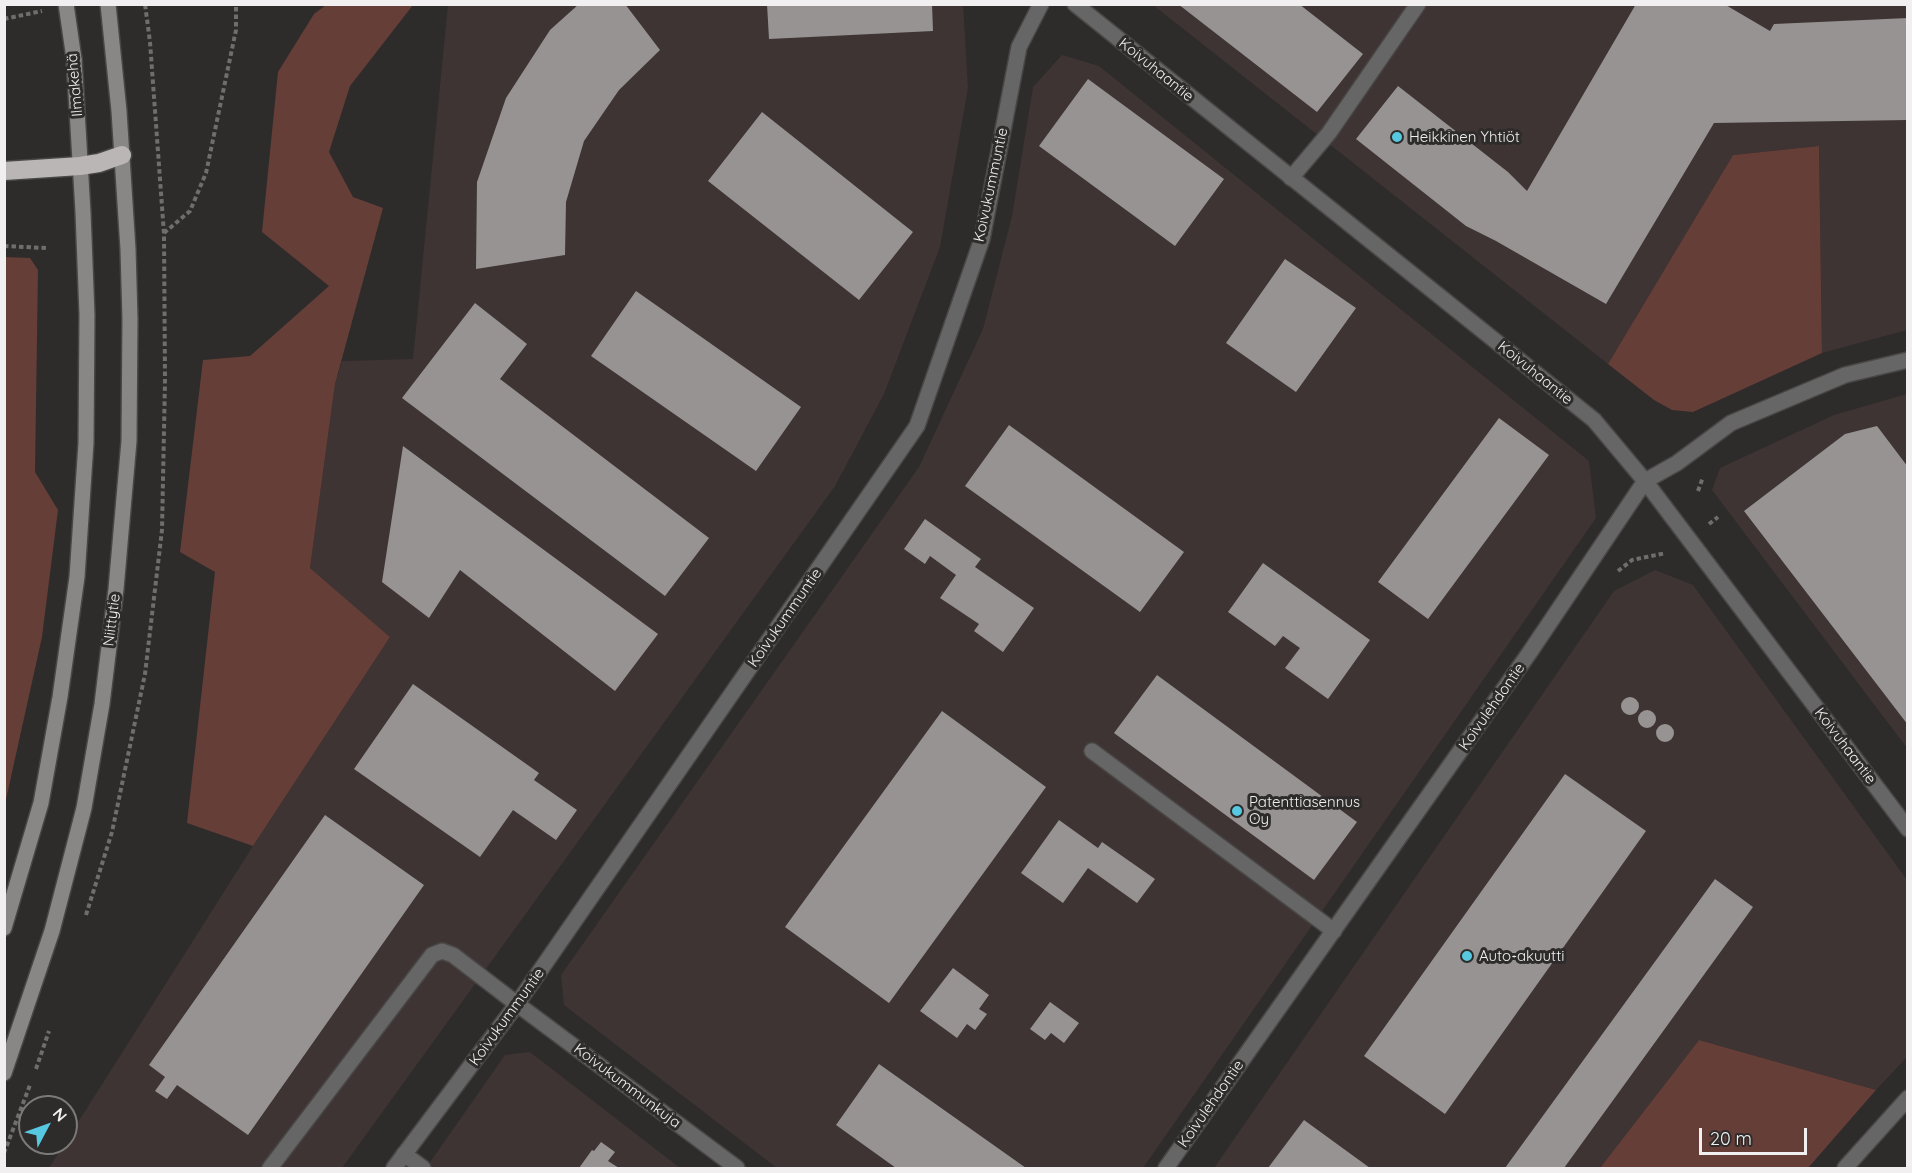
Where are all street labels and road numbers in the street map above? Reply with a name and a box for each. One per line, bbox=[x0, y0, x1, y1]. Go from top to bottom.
street label: Koivuhaantie bbox=[1115, 34, 1197, 106]
street label: Ilmakehä bbox=[63, 52, 87, 118]
street label: Koivukummuntie bbox=[970, 126, 1012, 244]
street label: Koivuhaantie bbox=[1494, 337, 1576, 409]
street label: Koivukummuntie bbox=[744, 565, 826, 671]
street label: Niittytie bbox=[100, 593, 124, 647]
street label: Koivulehdontie bbox=[1455, 660, 1529, 754]
street label: Koivuhaantie bbox=[1810, 704, 1880, 788]
street label: Koivukummuntie bbox=[466, 965, 548, 1069]
street label: Koivukummunkuja bbox=[570, 1040, 684, 1132]
street label: Koivulehdontie bbox=[1174, 1057, 1248, 1151]

